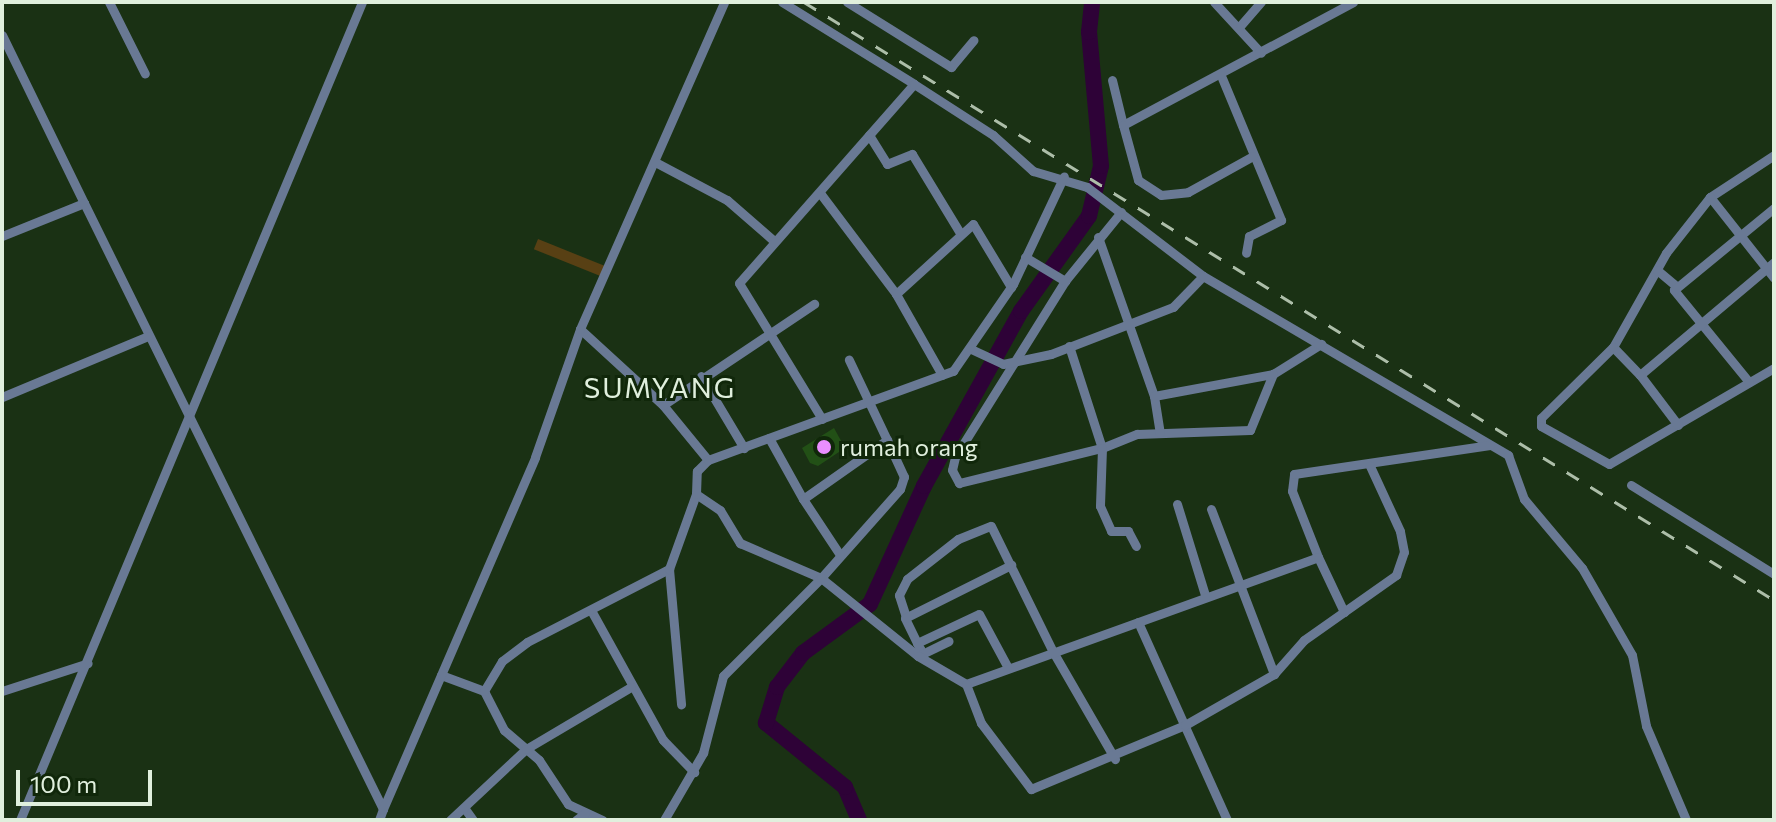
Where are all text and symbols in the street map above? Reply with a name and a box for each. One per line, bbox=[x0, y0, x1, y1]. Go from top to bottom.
district label: SUMYANG bbox=[584, 370, 736, 404]
place label: rumah orang bbox=[840, 433, 978, 461]
marker: rumah orang bbox=[815, 438, 833, 456]
scale bar bbox=[20, 754, 156, 804]
text: 100 m bbox=[30, 769, 97, 798]

